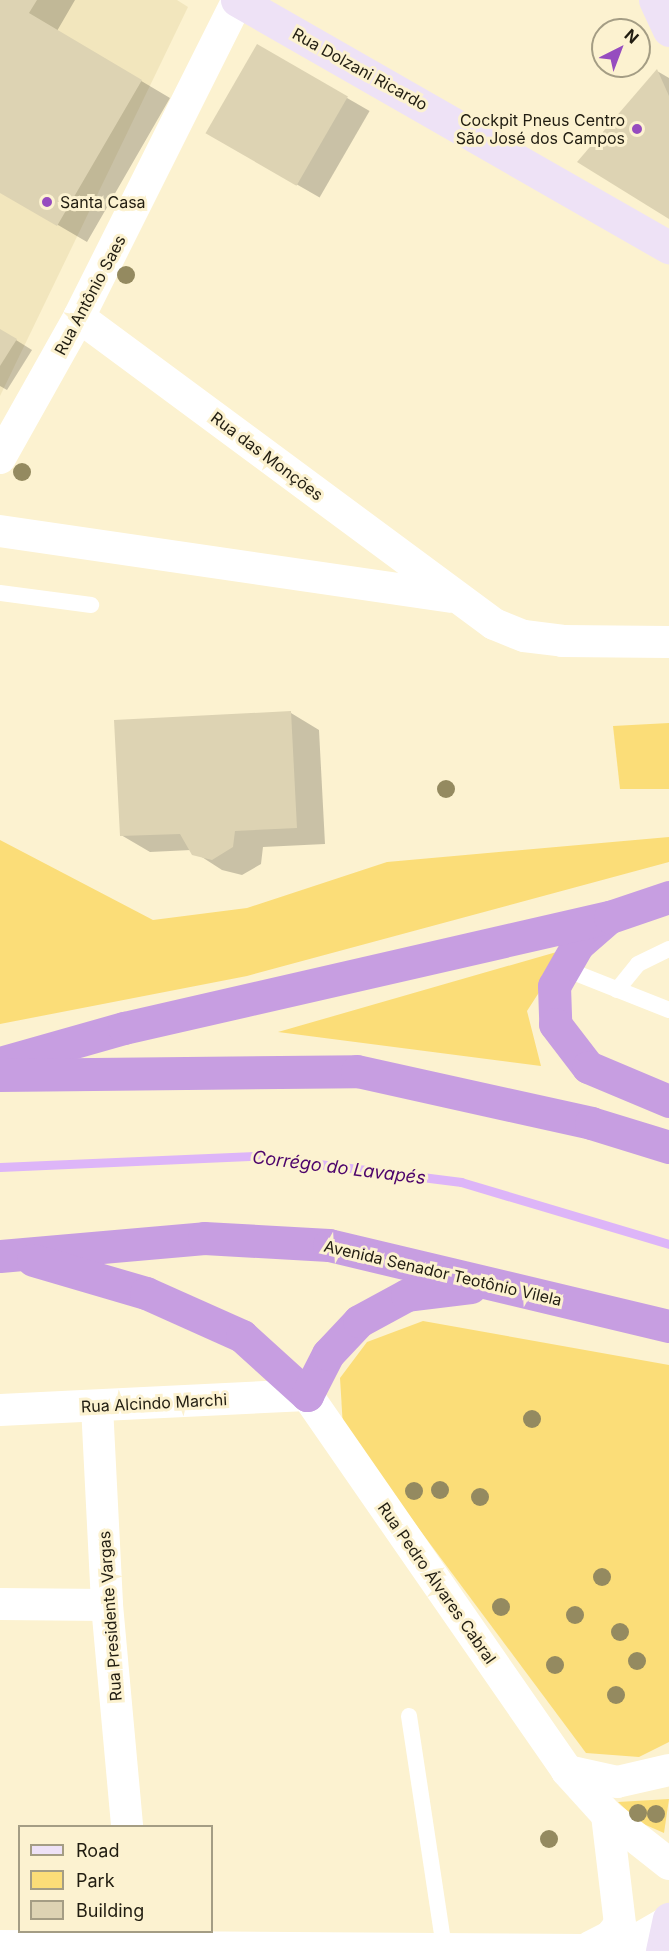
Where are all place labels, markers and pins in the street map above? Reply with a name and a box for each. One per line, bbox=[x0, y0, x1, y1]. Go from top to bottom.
place label: Cockpit Pneus Centro São José dos Campos bbox=[456, 110, 625, 148]
marker: Cockpit Pneus Centro São José dos Campos bbox=[630, 122, 644, 136]
place label: Santa Casa bbox=[60, 192, 146, 212]
marker: Santa Casa bbox=[38, 193, 56, 211]

